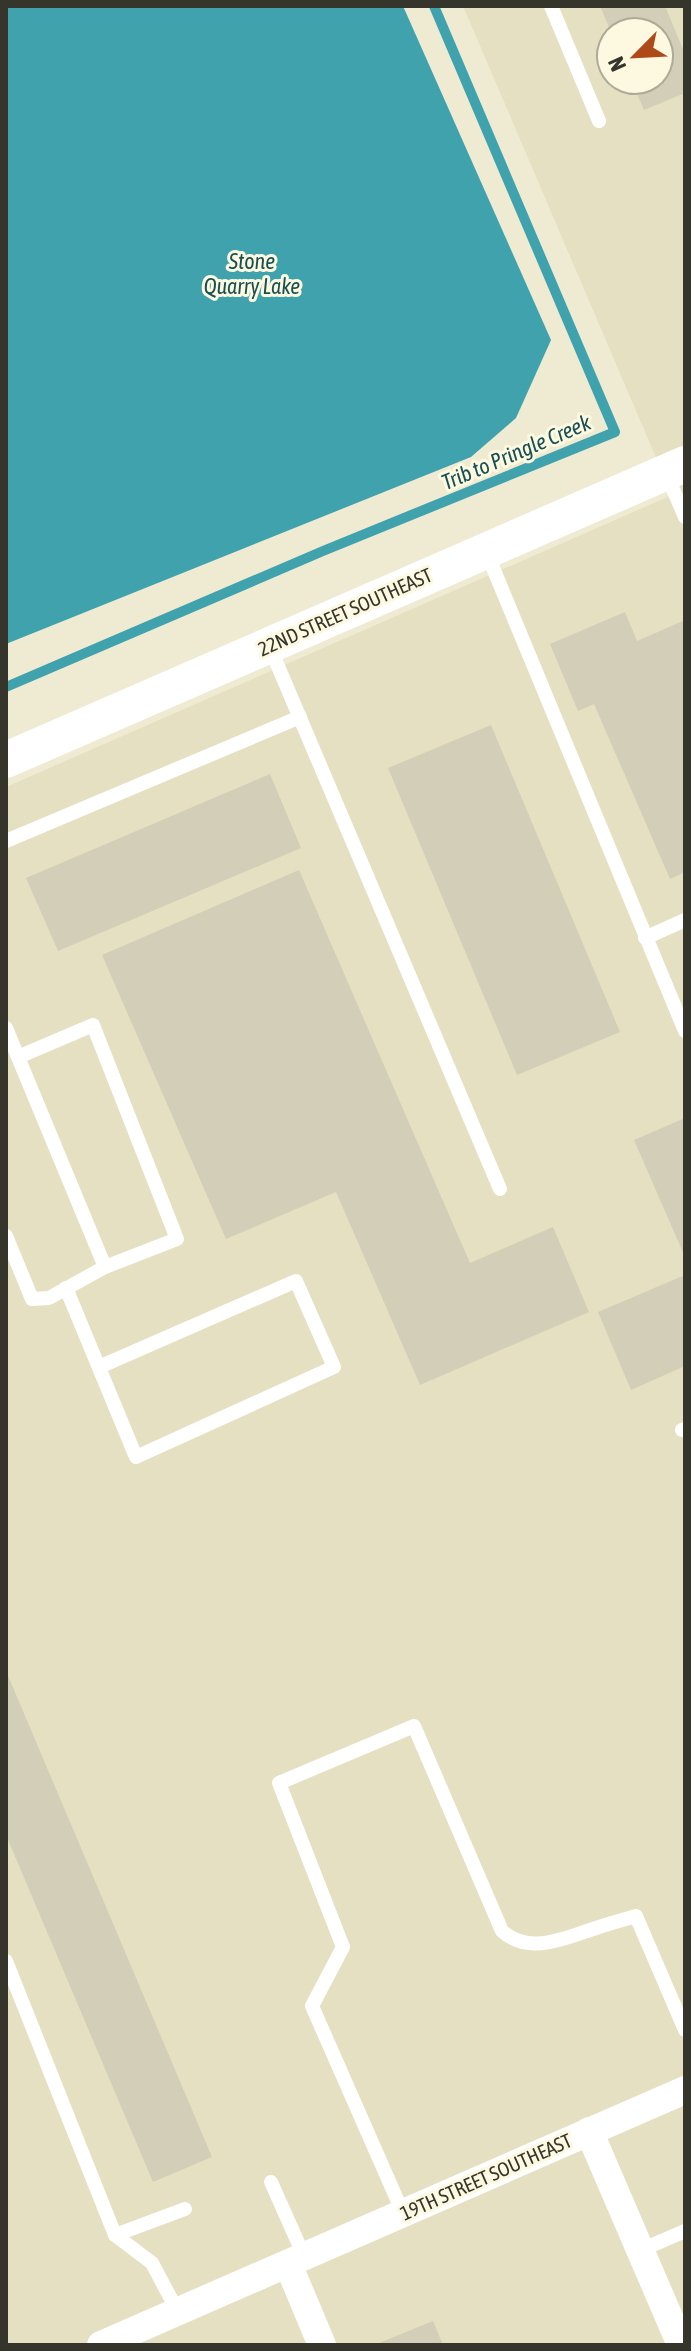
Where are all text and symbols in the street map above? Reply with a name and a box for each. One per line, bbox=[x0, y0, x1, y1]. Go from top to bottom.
north arrow bbox=[595, 16, 675, 96]
text: N bbox=[602, 53, 631, 75]
water label: Stone Quarry Lake bbox=[204, 248, 300, 299]
water label: Trib to Pringle Creek bbox=[437, 409, 595, 495]
street label: 22ND STREET SOUTHEAST bbox=[254, 563, 436, 660]
street label: 19TH STREET SOUTHEAST bbox=[396, 2128, 575, 2225]

